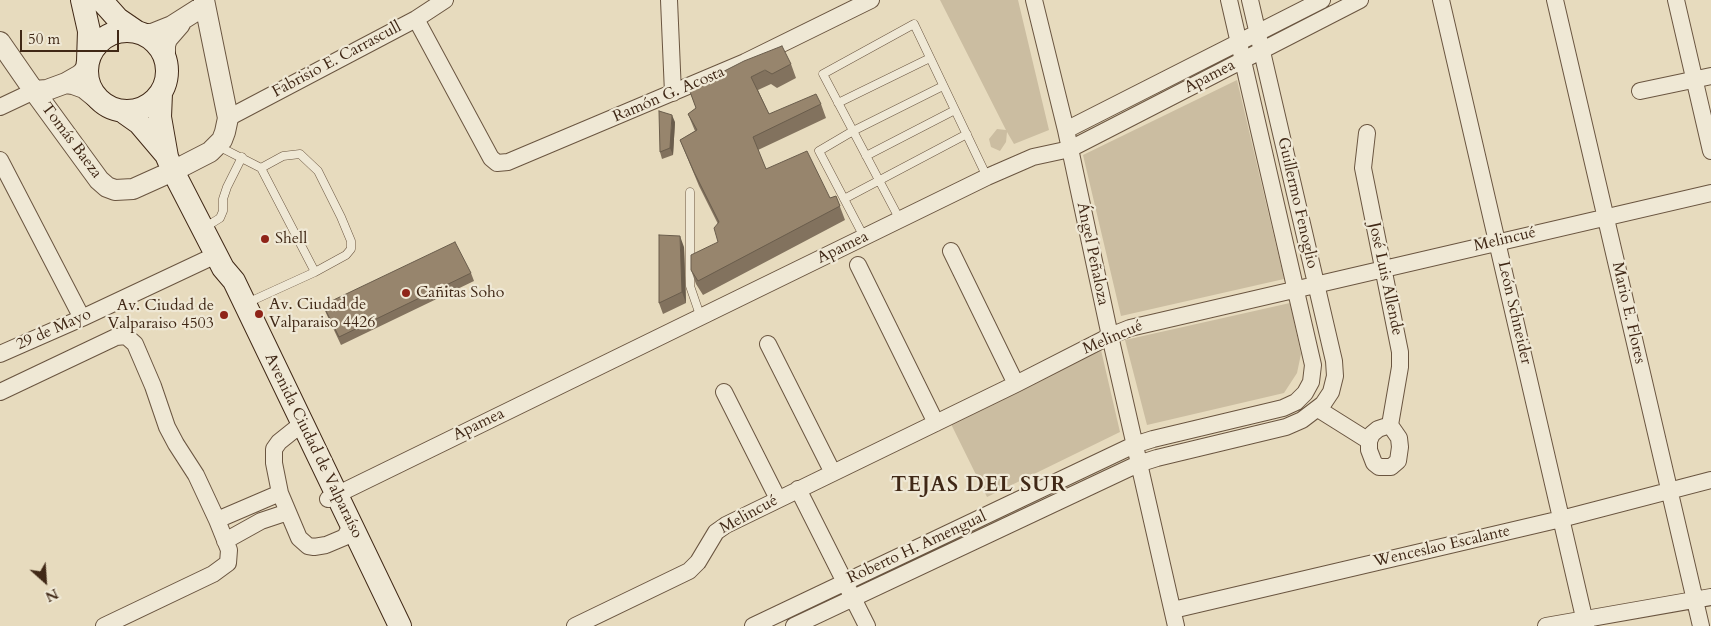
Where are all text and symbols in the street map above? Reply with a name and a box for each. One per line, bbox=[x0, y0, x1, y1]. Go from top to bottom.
street label: Fabrisio E. Carrascull bbox=[269, 18, 405, 102]
scale bar bbox=[22, 20, 121, 52]
text: 50 m bbox=[28, 29, 60, 49]
street label: Apamea bbox=[1181, 56, 1239, 98]
street label: Ramón G. Acosta bbox=[610, 63, 728, 127]
street label: Tomás Baeza bbox=[36, 99, 106, 183]
street label: Guillermo Fenoglio bbox=[1273, 136, 1321, 270]
street label: Ángel Peñaloza bbox=[1072, 201, 1112, 307]
street label: José Luis Allende bbox=[1364, 221, 1406, 337]
street label: Melincué bbox=[1472, 224, 1538, 256]
street label: Apamea bbox=[814, 227, 872, 269]
place label: Shell bbox=[275, 229, 307, 249]
marker: Shell bbox=[259, 233, 271, 245]
street label: León Schneider bbox=[1493, 259, 1535, 367]
street label: Mario E. Flores bbox=[1607, 260, 1649, 366]
place label: Cañitas Soho bbox=[416, 283, 504, 303]
marker: Cañitas Soho bbox=[400, 287, 412, 299]
place label: Av. Ciudad de Valparaiso 4426 bbox=[269, 295, 376, 333]
place label: Av. Ciudad de Valparaiso 4503 bbox=[107, 296, 214, 334]
street label: 29 de Mayo bbox=[14, 305, 94, 355]
marker: Av. Ciudad de Valparaiso 4426 bbox=[253, 308, 265, 320]
marker: Av. Ciudad de Valparaiso 4503 bbox=[218, 309, 230, 321]
street label: Melincué bbox=[1080, 317, 1146, 359]
street label: Avenida Ciudad de Valparaíso bbox=[260, 350, 366, 542]
street label: Apamea bbox=[450, 404, 508, 446]
district label: TEJAS DEL SUR bbox=[889, 473, 1069, 499]
street label: Melincué bbox=[717, 491, 781, 539]
street label: Roberto H. Amengual bbox=[844, 507, 990, 589]
street label: Wenceslao Escalante bbox=[1372, 522, 1512, 572]
north arrow bbox=[20, 556, 70, 606]
text: N bbox=[42, 584, 61, 606]

